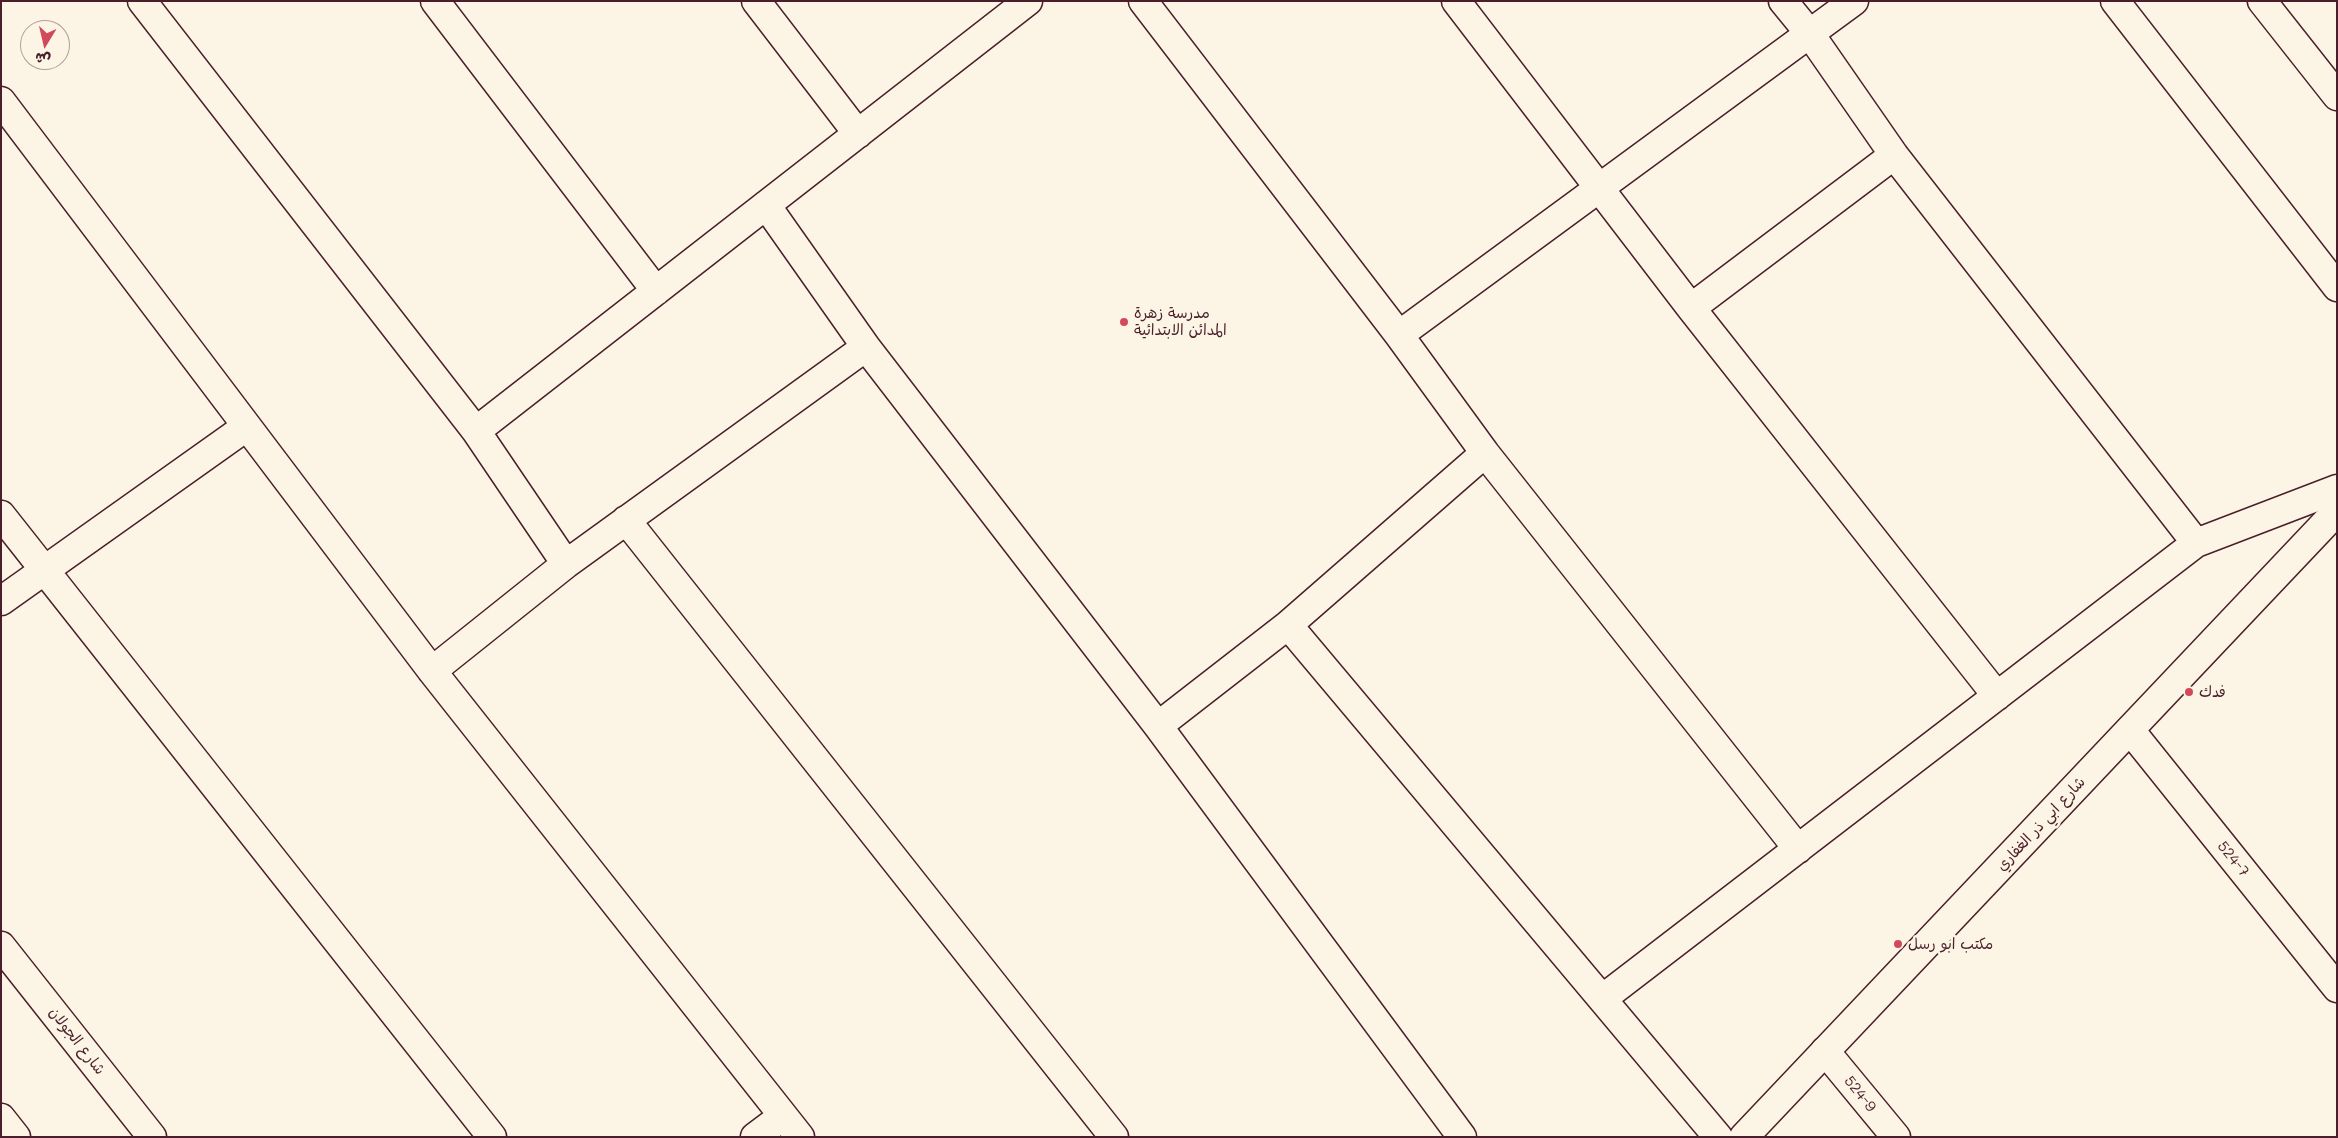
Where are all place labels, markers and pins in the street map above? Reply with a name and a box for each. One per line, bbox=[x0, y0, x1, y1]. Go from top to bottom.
place label: مدرسة زهرة المدائن الابتدائية bbox=[1134, 304, 1227, 339]
marker: مدرسة زهرة المدائن الابتدائية bbox=[1118, 316, 1130, 328]
place label: فدك bbox=[2199, 683, 2226, 701]
marker: فدك bbox=[2183, 686, 2195, 698]
place label: مكتب ابو رسل bbox=[1908, 935, 1993, 953]
marker: مكتب ابو رسل bbox=[1892, 938, 1904, 950]

